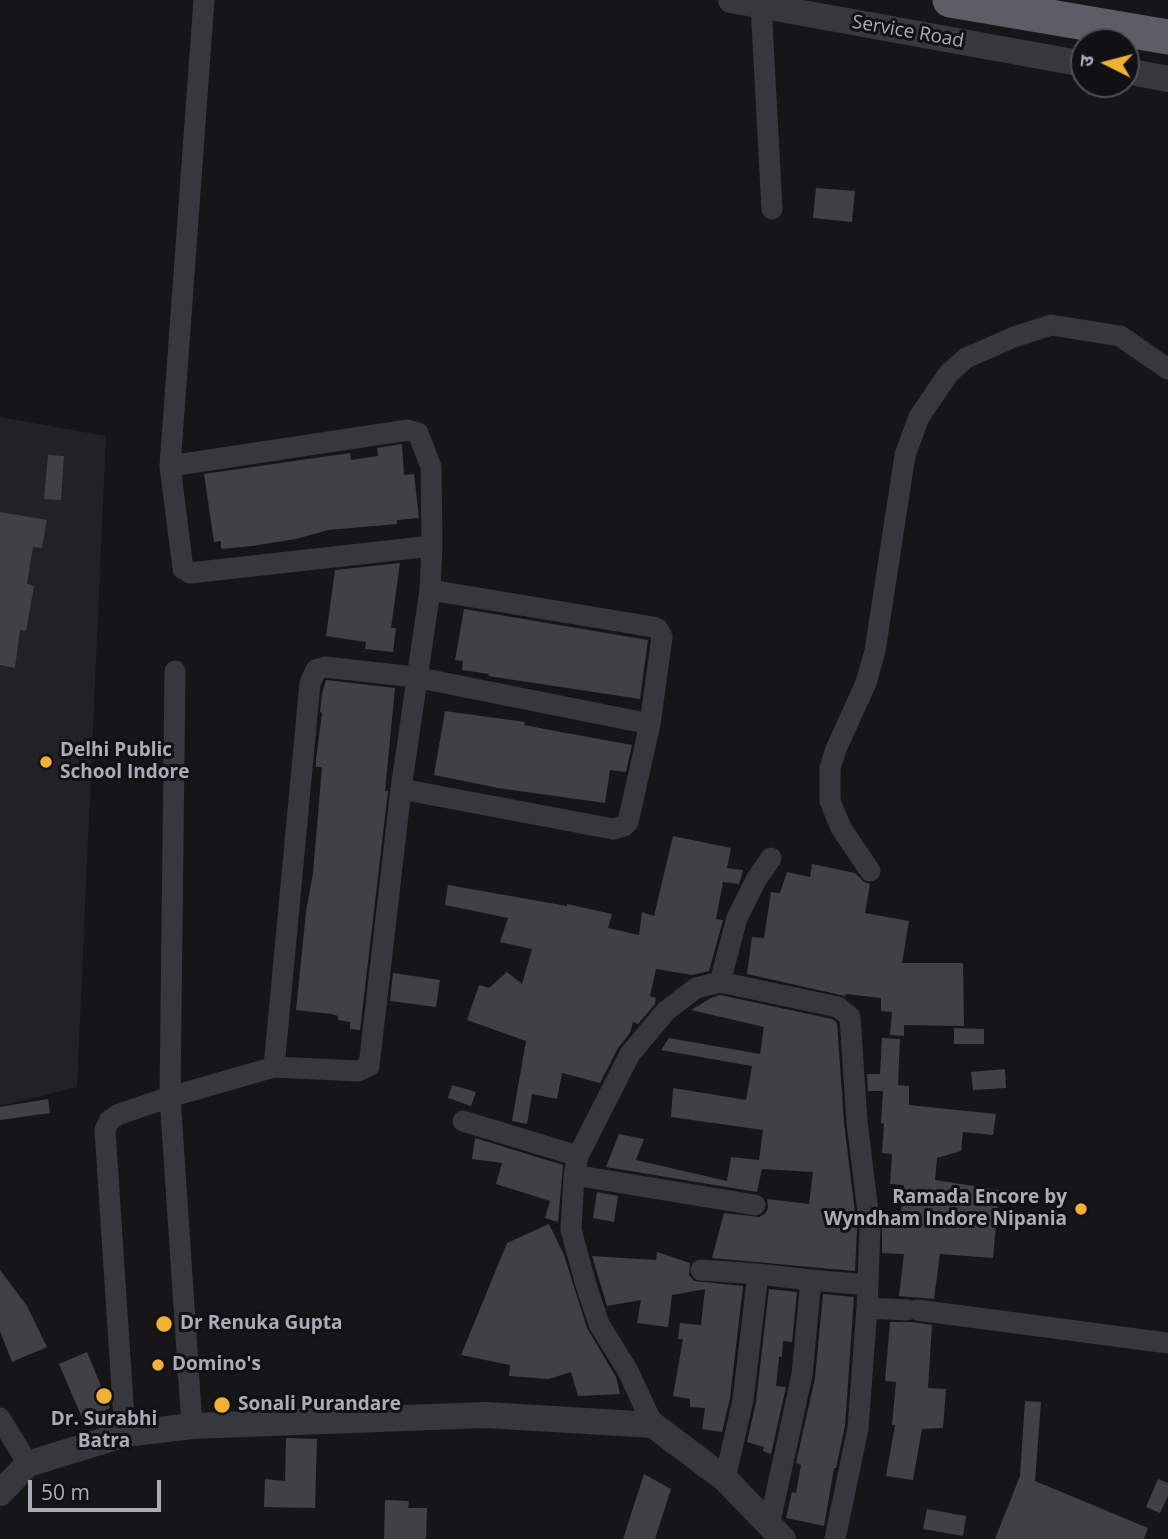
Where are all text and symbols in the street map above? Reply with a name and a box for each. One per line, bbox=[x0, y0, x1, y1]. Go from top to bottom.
street label: Service Road bbox=[850, 11, 966, 53]
north arrow bbox=[1070, 28, 1140, 98]
text: उ bbox=[1073, 54, 1100, 68]
place label: Delhi Public School Indore bbox=[60, 740, 189, 784]
marker: Delhi Public School Indore bbox=[38, 754, 54, 770]
place label: Ramada Encore by Wyndham Indore Nipania bbox=[824, 1187, 1067, 1231]
marker: Ramada Encore by Wyndham Indore Nipania bbox=[1073, 1201, 1089, 1217]
place label: Dr Renuka Gupta bbox=[180, 1313, 343, 1335]
marker: Dr Renuka Gupta bbox=[154, 1314, 174, 1334]
place label: Domino's bbox=[172, 1354, 261, 1376]
marker: Domino's bbox=[150, 1357, 166, 1373]
marker: Dr. Surabhi Batra bbox=[94, 1386, 114, 1406]
place label: Sonali Purandare bbox=[238, 1394, 401, 1416]
marker: Sonali Purandare bbox=[212, 1395, 232, 1415]
place label: Dr. Surabhi Batra bbox=[51, 1409, 157, 1453]
scale bar bbox=[32, 1466, 164, 1510]
text: 50 m bbox=[41, 1478, 90, 1506]

